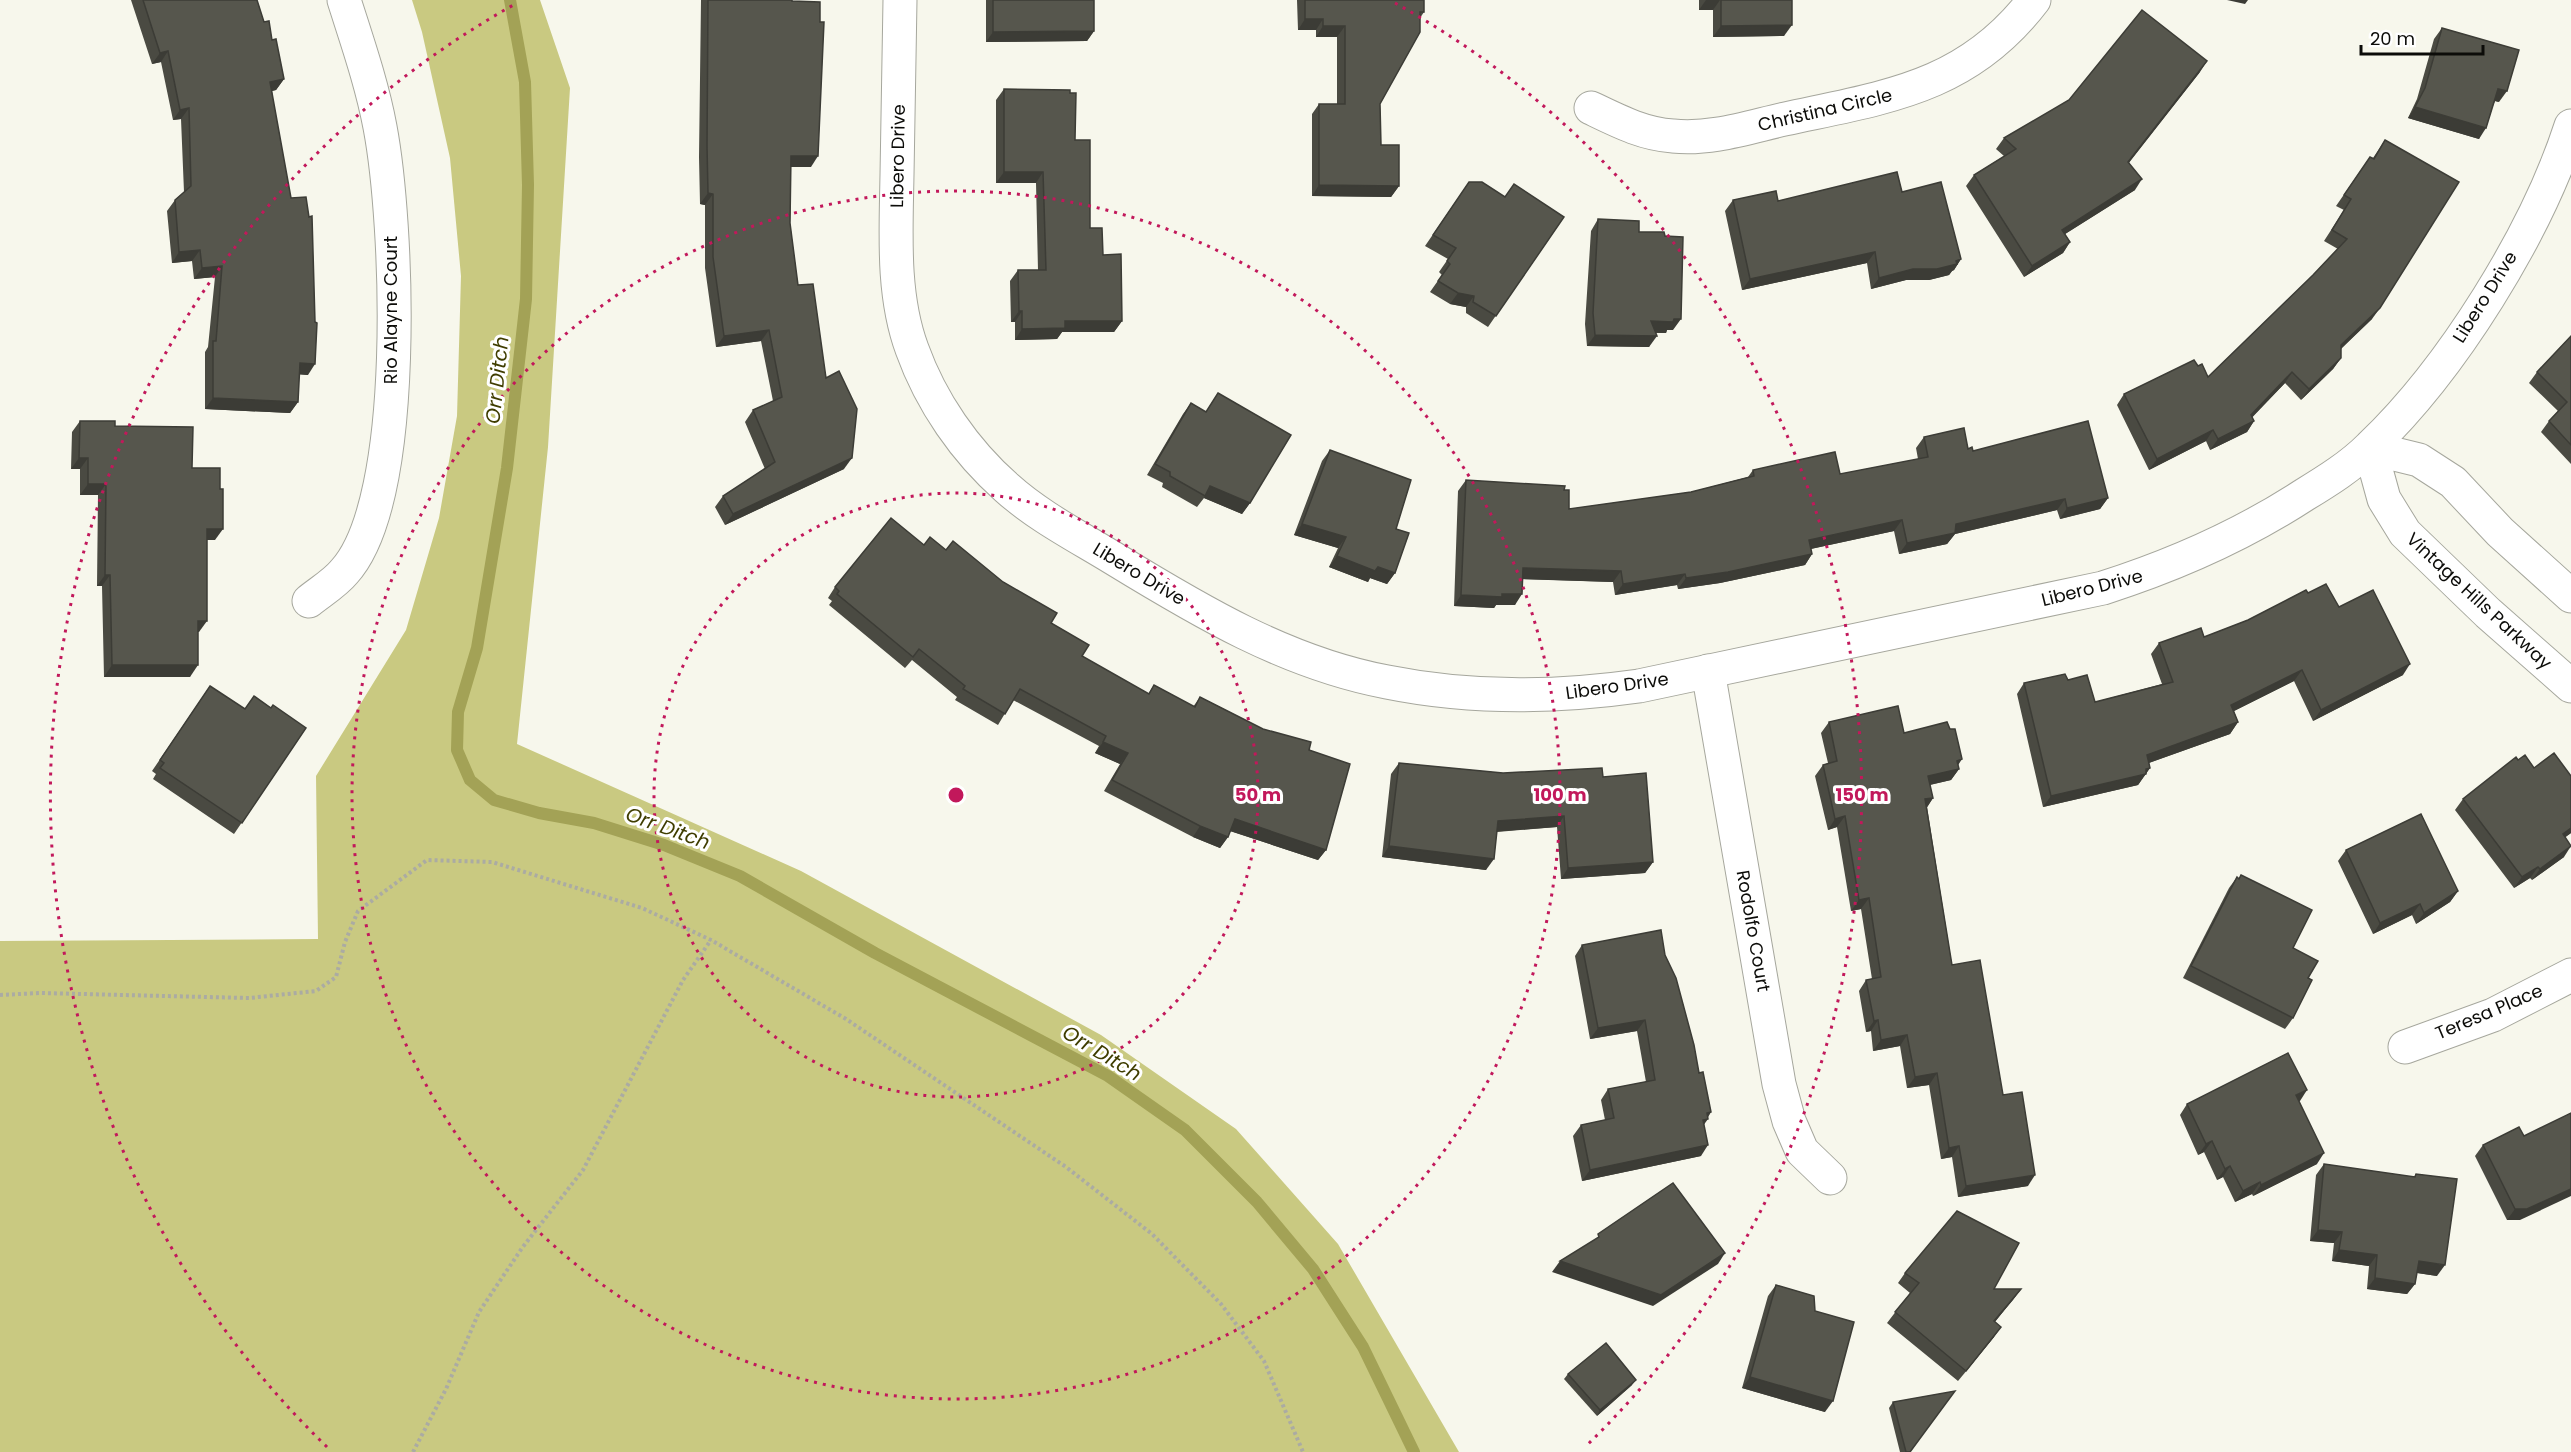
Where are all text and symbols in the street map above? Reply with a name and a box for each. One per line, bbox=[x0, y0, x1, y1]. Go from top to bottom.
scale bar bbox=[2361, 18, 2482, 56]
text: 20 m bbox=[2370, 26, 2415, 51]
street label: Christina Circle bbox=[1755, 82, 1894, 137]
street label: Libero Drive bbox=[884, 104, 911, 208]
street label: Rio Alayne Court bbox=[378, 236, 403, 384]
street label: Libero Drive bbox=[2446, 246, 2523, 347]
water label: Orr Ditch bbox=[478, 335, 516, 425]
street label: Vintage Hills Parkway bbox=[2401, 527, 2558, 675]
street label: Libero Drive bbox=[1088, 536, 1190, 611]
street label: Libero Drive bbox=[2039, 563, 2145, 612]
street label: Libero Drive bbox=[1564, 666, 1670, 705]
text: 50 m bbox=[1235, 782, 1281, 807]
text: 100 m bbox=[1533, 782, 1587, 807]
text: 150 m bbox=[1835, 782, 1889, 807]
centre of rings bbox=[946, 785, 966, 805]
water label: Orr Ditch bbox=[622, 800, 714, 856]
street label: Rodolfo Court bbox=[1731, 868, 1776, 994]
street label: Teresa Place bbox=[2431, 978, 2546, 1045]
water label: Orr Ditch bbox=[1057, 1018, 1147, 1088]

